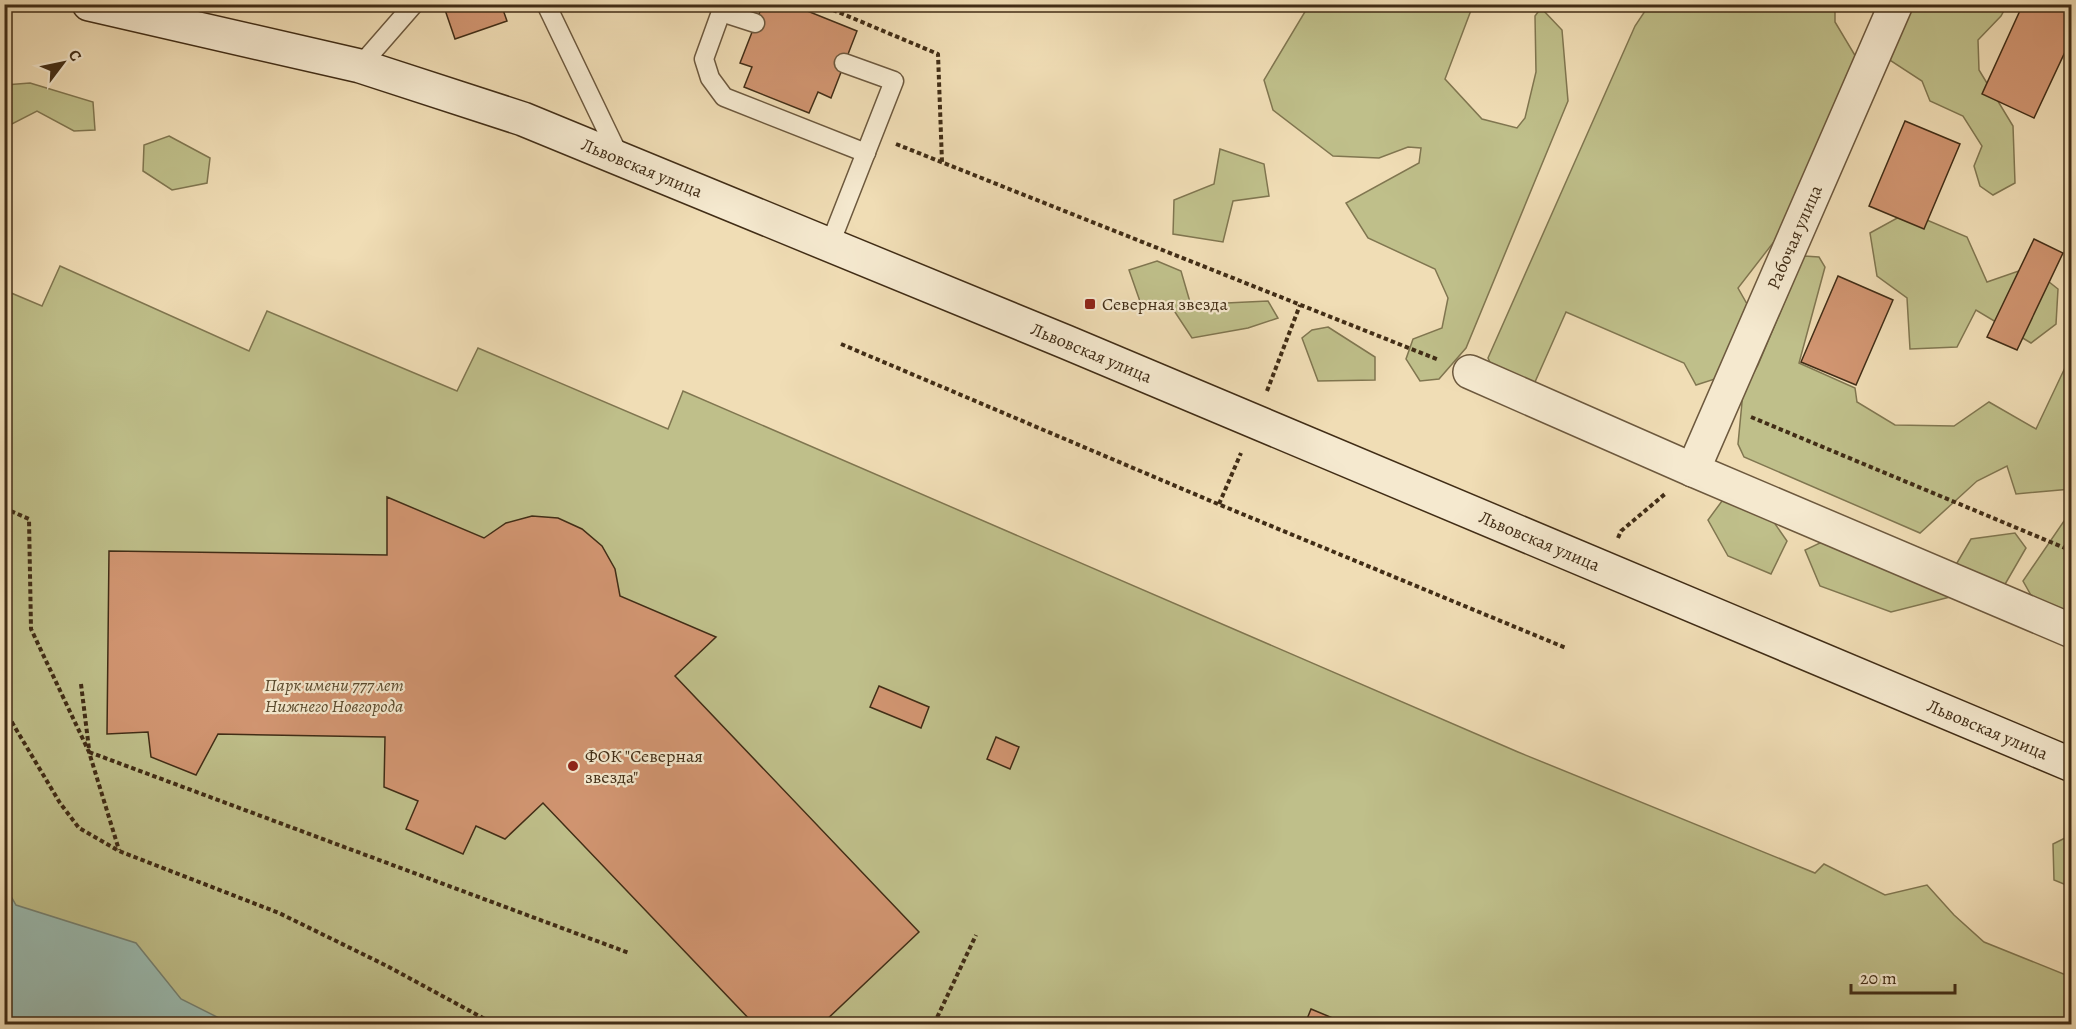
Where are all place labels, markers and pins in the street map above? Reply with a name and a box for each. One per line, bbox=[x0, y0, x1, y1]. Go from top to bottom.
place label: Северная звезда bbox=[1102, 292, 1228, 316]
marker: Северная звезда bbox=[1083, 297, 1097, 311]
place label: ФОК "Северная звезда" bbox=[585, 744, 703, 789]
marker: ФОК "Северная звезда" bbox=[566, 759, 580, 773]

